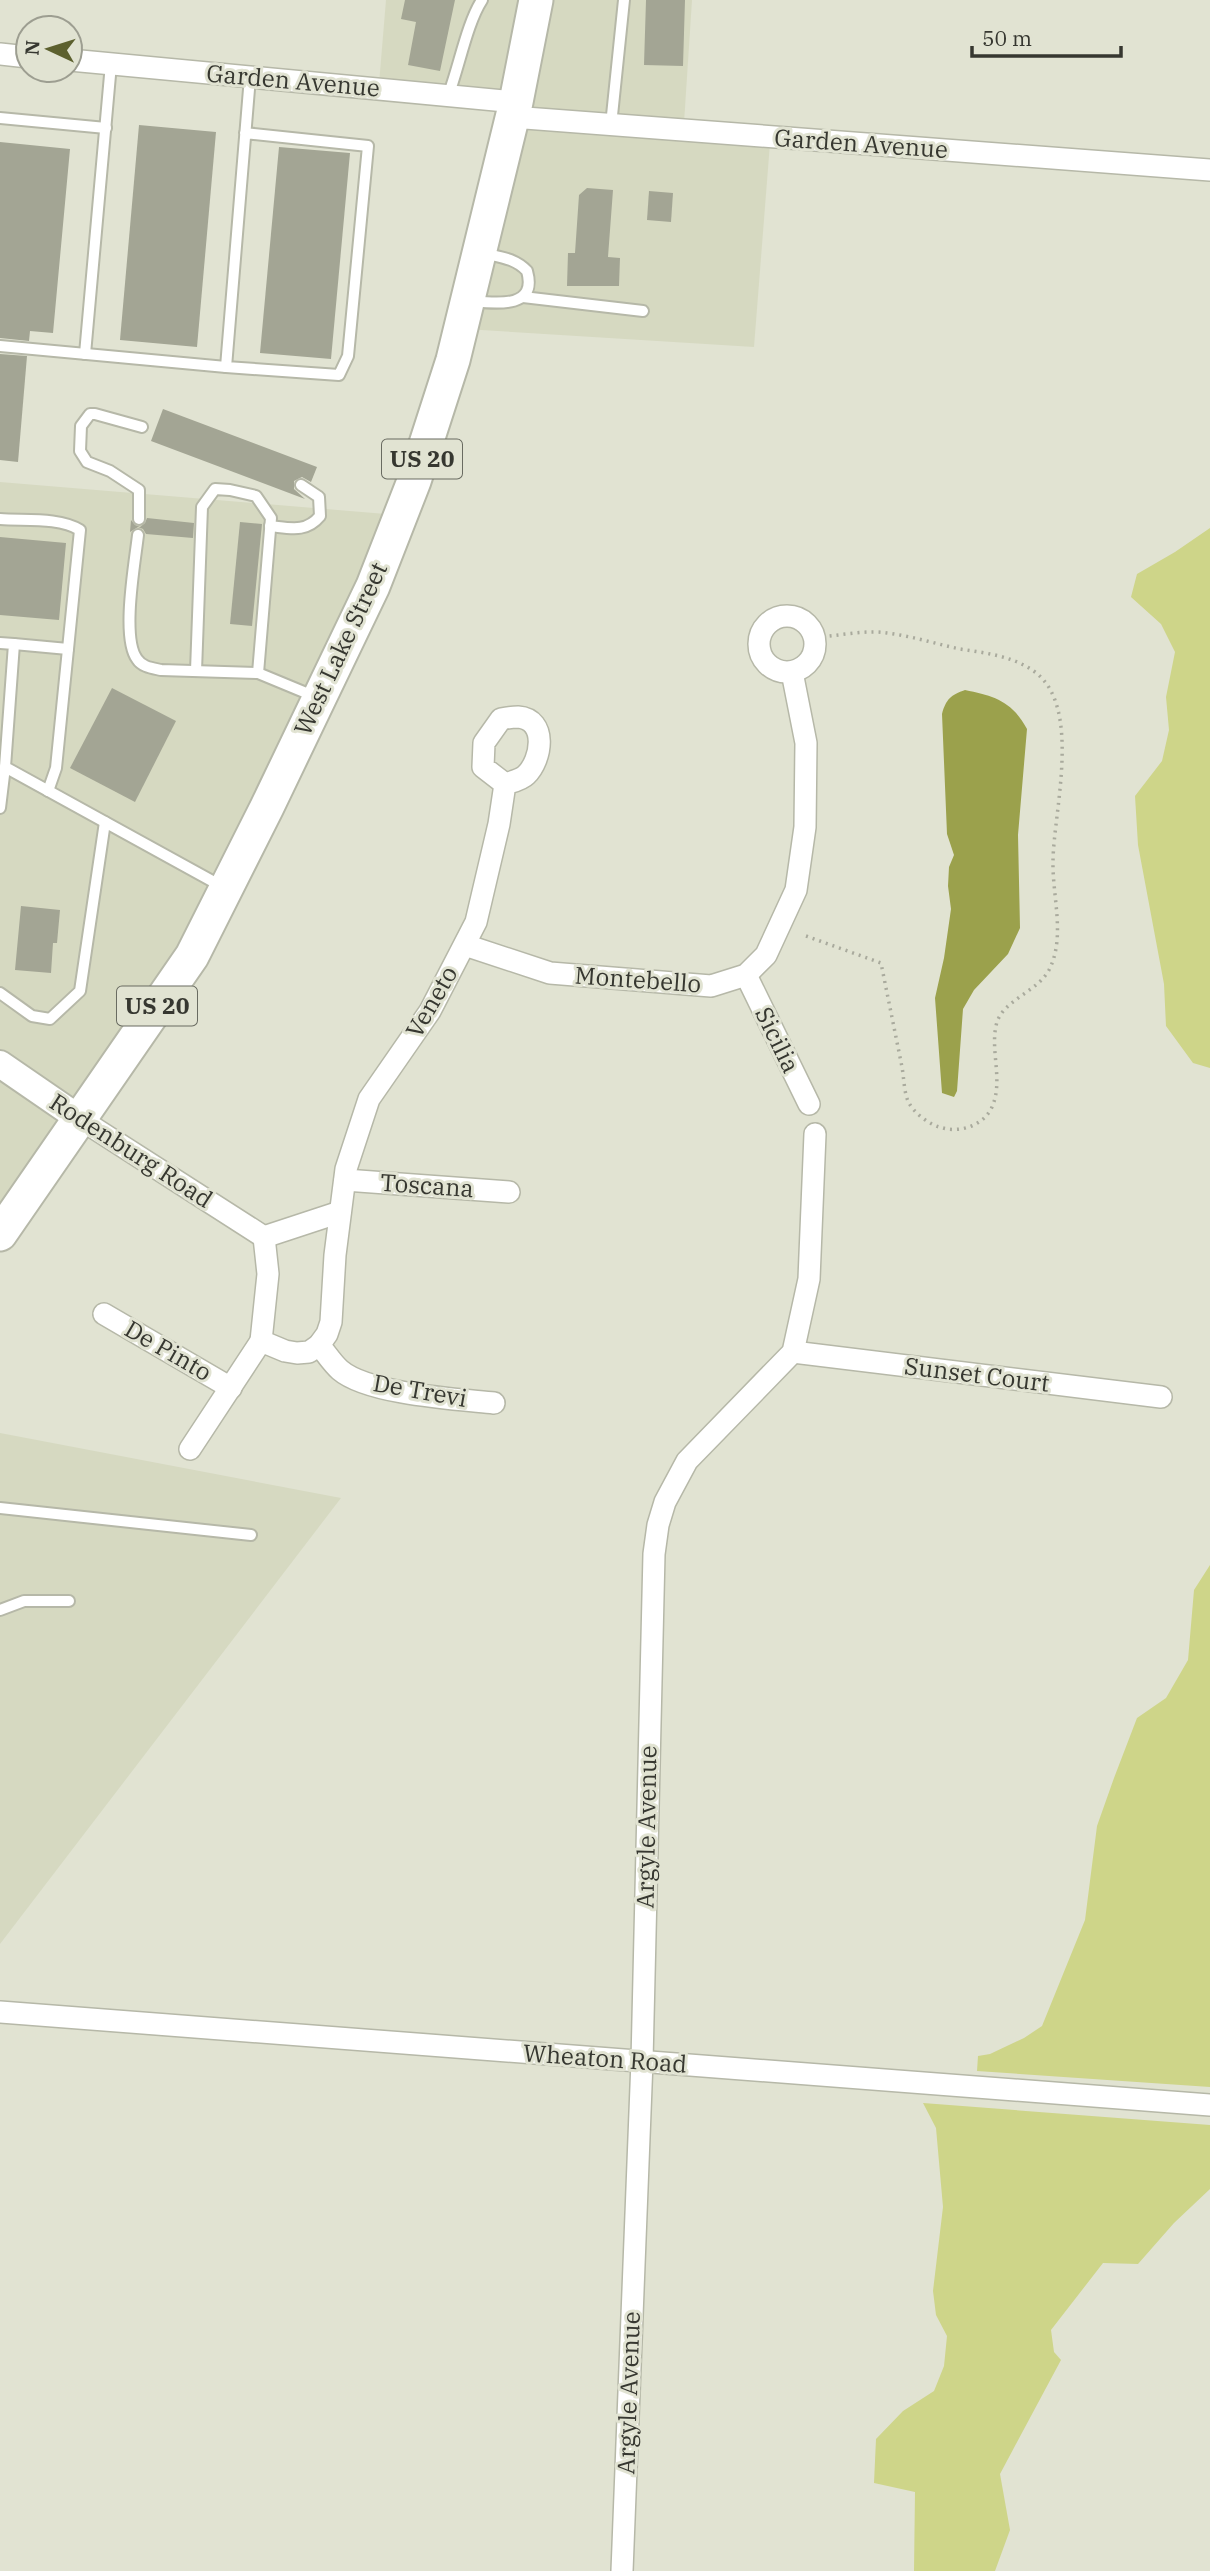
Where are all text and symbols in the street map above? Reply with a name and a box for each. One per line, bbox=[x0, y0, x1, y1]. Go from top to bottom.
north arrow bbox=[14, 14, 84, 84]
scale bar bbox=[972, 14, 1121, 58]
text: 50 m bbox=[982, 24, 1032, 52]
text: N bbox=[20, 39, 45, 56]
street label: Garden Avenue bbox=[205, 56, 381, 104]
street label: Garden Avenue bbox=[773, 121, 949, 165]
road number: US 20 bbox=[382, 440, 462, 478]
street label: West Lake Street bbox=[286, 557, 394, 740]
street label: Montebello bbox=[574, 959, 702, 999]
street label: Veneto bbox=[398, 960, 464, 1043]
road number: US 20 bbox=[117, 987, 197, 1026]
street label: Sicilia bbox=[748, 1001, 808, 1078]
street label: Rodenburg Road bbox=[44, 1086, 219, 1215]
street label: Toscana bbox=[379, 1166, 475, 1204]
street label: De Pinto bbox=[119, 1312, 218, 1388]
street label: Sunset Court bbox=[903, 1349, 1052, 1399]
street label: De Trevi bbox=[371, 1366, 470, 1414]
street label: Argyle Avenue bbox=[629, 1745, 663, 1909]
street label: Wheaton Road bbox=[522, 2036, 688, 2080]
street label: Argyle Avenue bbox=[609, 2311, 647, 2475]

